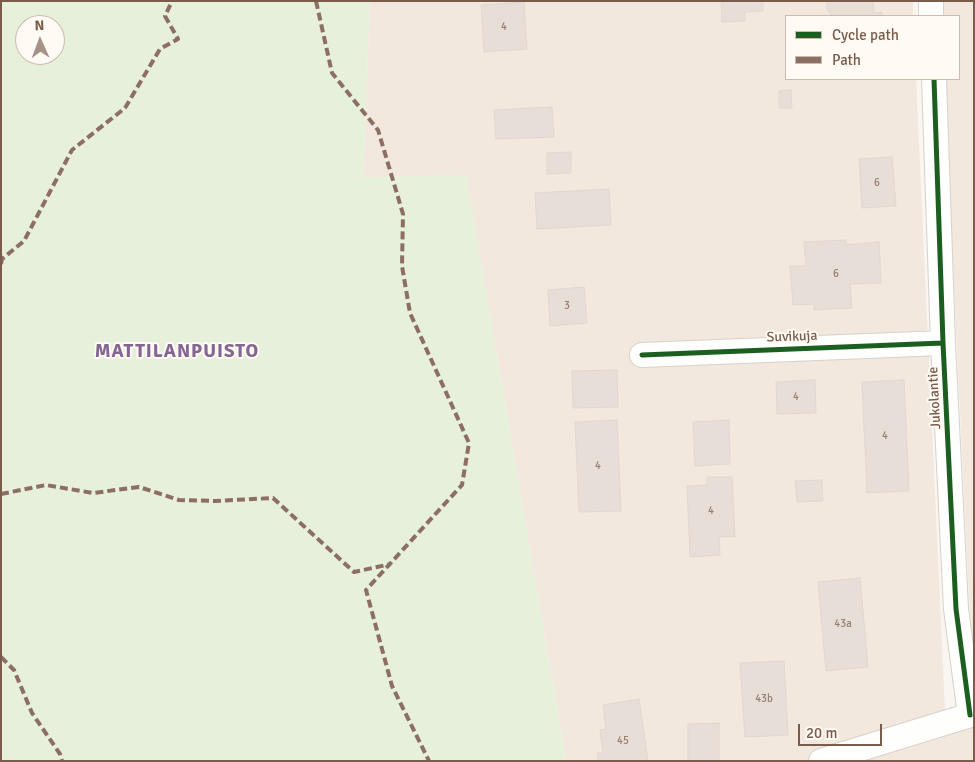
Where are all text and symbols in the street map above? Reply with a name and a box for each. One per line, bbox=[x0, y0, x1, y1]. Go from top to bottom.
north arrow bbox=[15, 15, 65, 65]
legend bbox=[785, 15, 960, 80]
text: N bbox=[34, 17, 45, 34]
house number: 4 bbox=[501, 20, 507, 34]
text: Cycle path bbox=[832, 26, 899, 44]
text: Path bbox=[832, 51, 861, 69]
house number: 6 bbox=[874, 176, 880, 190]
house number: 6 bbox=[833, 267, 839, 281]
house number: 3 bbox=[564, 299, 570, 313]
street label: Suvikuja bbox=[766, 328, 818, 346]
district label: MATTILANPUISTO bbox=[93, 341, 261, 363]
street label: Jukolantie bbox=[925, 366, 945, 430]
house number: 4 bbox=[793, 390, 799, 404]
house number: 4 bbox=[882, 429, 888, 443]
house number: 4 bbox=[595, 459, 601, 473]
house number: 4 bbox=[708, 504, 714, 518]
house number: 43a bbox=[834, 617, 852, 631]
house number: 43b bbox=[755, 692, 773, 706]
scale bar bbox=[800, 714, 884, 746]
text: 20 m bbox=[806, 724, 837, 742]
house number: 45 bbox=[617, 734, 629, 748]

